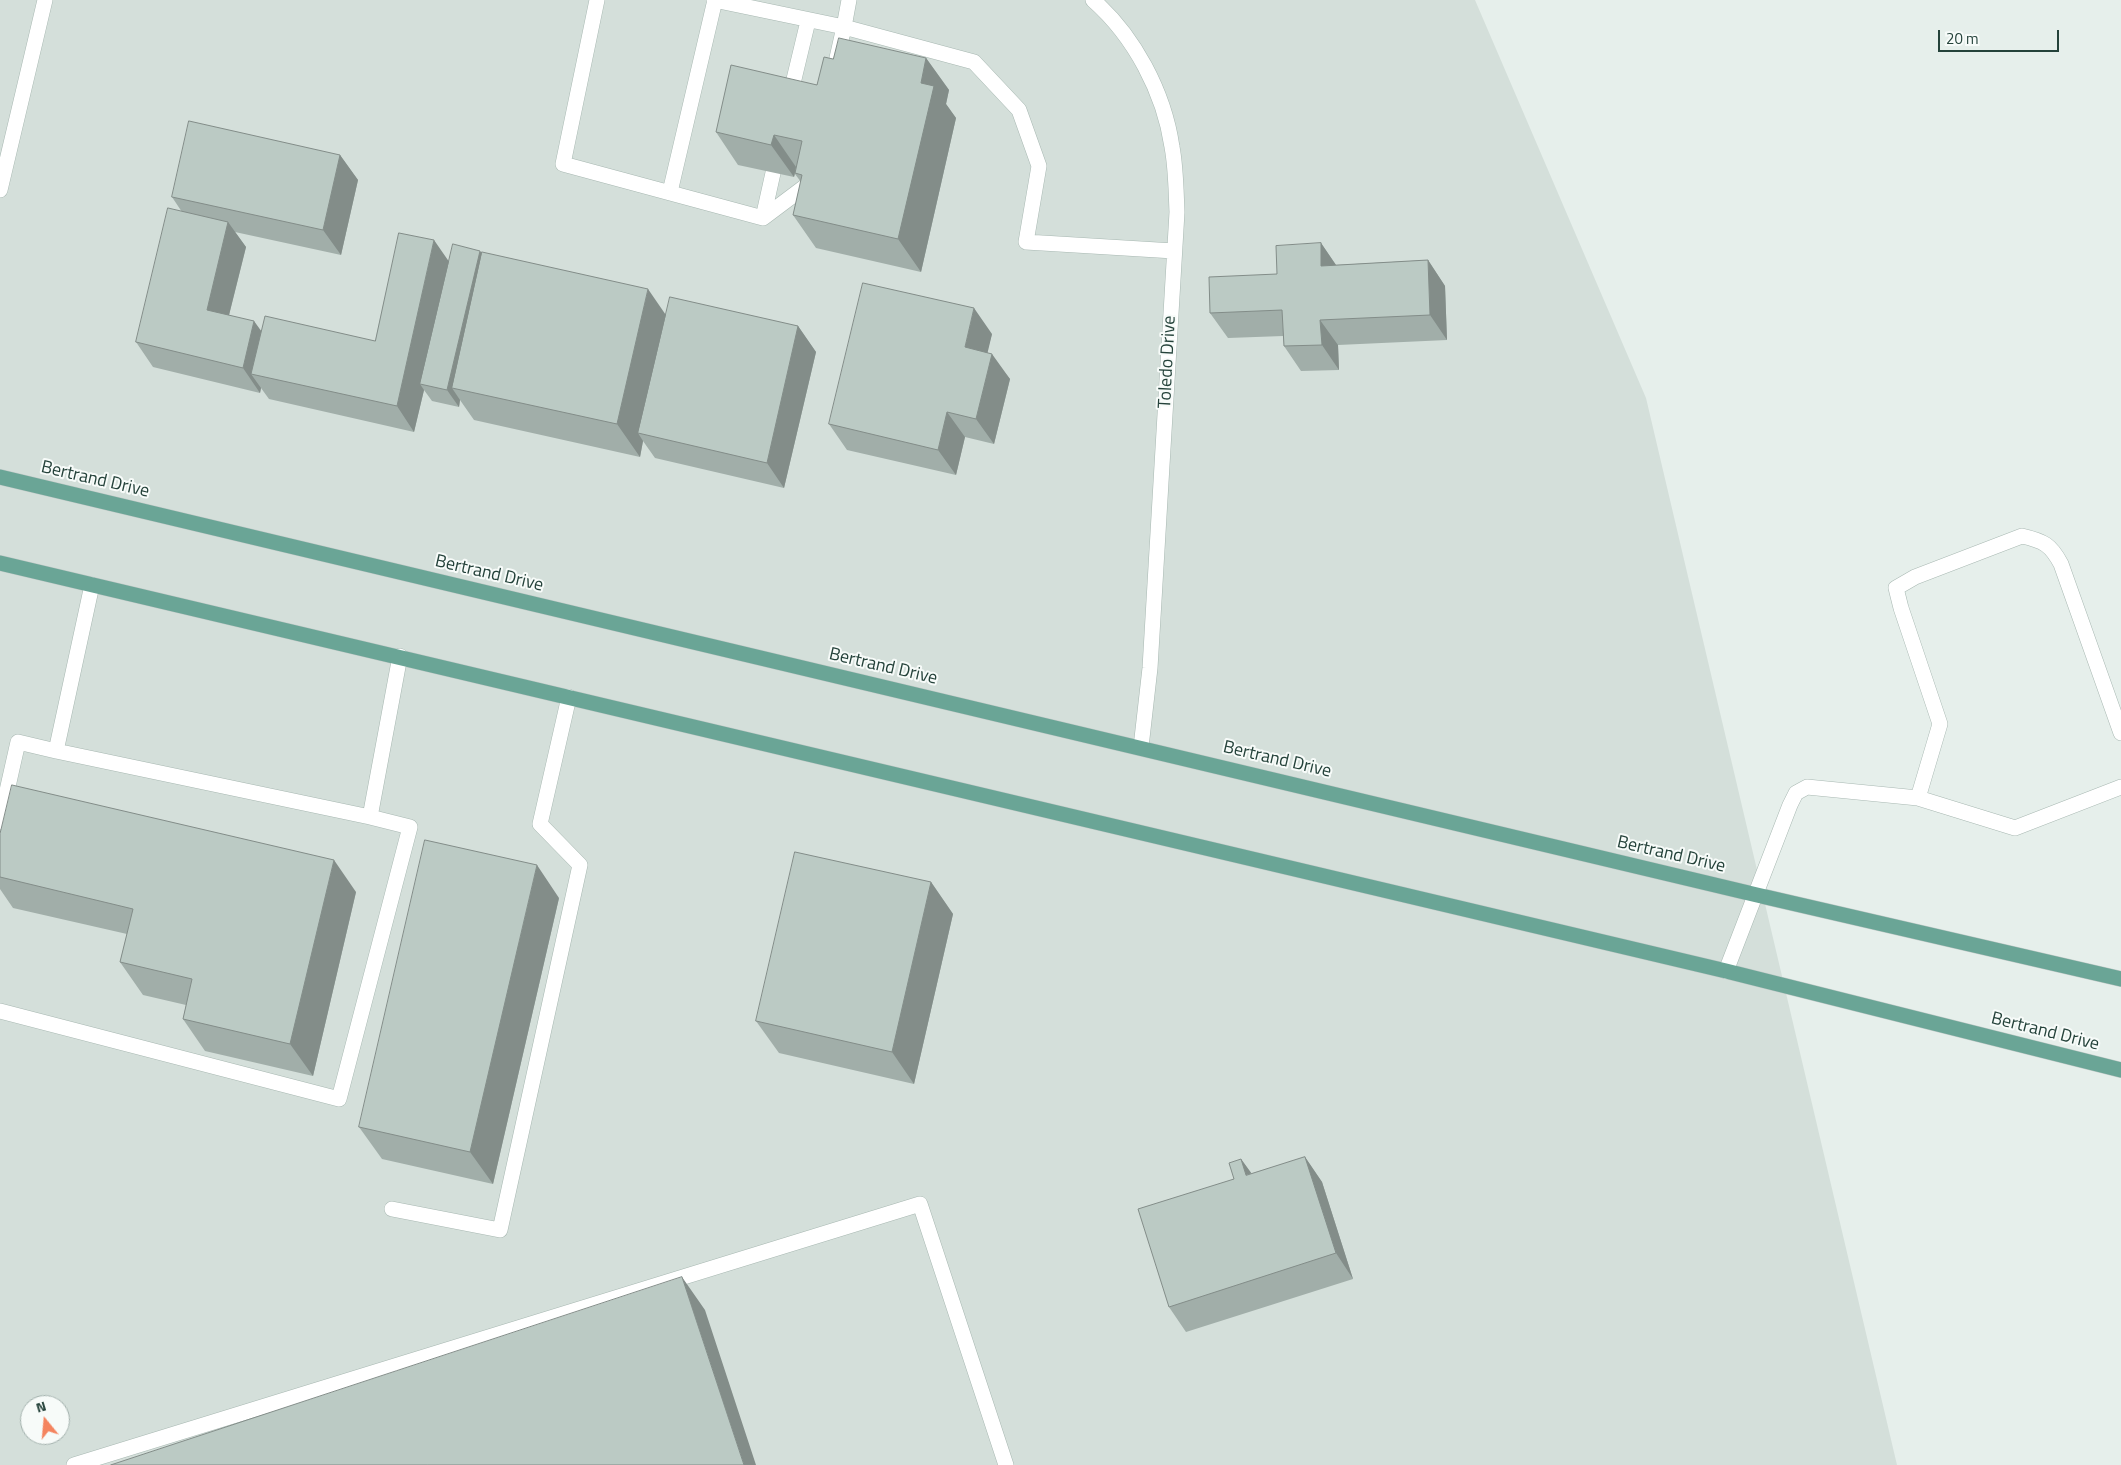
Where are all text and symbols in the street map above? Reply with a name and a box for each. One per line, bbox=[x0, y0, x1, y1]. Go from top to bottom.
scale bar bbox=[1941, 20, 2062, 52]
text: 20 m bbox=[1946, 27, 1979, 50]
street label: Toledo Drive bbox=[1155, 315, 1181, 409]
street label: Bertrand Drive bbox=[39, 457, 151, 503]
street label: Bertrand Drive bbox=[433, 551, 545, 597]
street label: Bertrand Drive bbox=[827, 644, 939, 690]
street label: Bertrand Drive bbox=[1221, 737, 1333, 783]
street label: Bertrand Drive bbox=[1615, 832, 1727, 878]
street label: Bertrand Drive bbox=[1989, 1008, 2101, 1056]
north arrow bbox=[20, 1395, 70, 1445]
text: N bbox=[33, 1395, 48, 1418]

